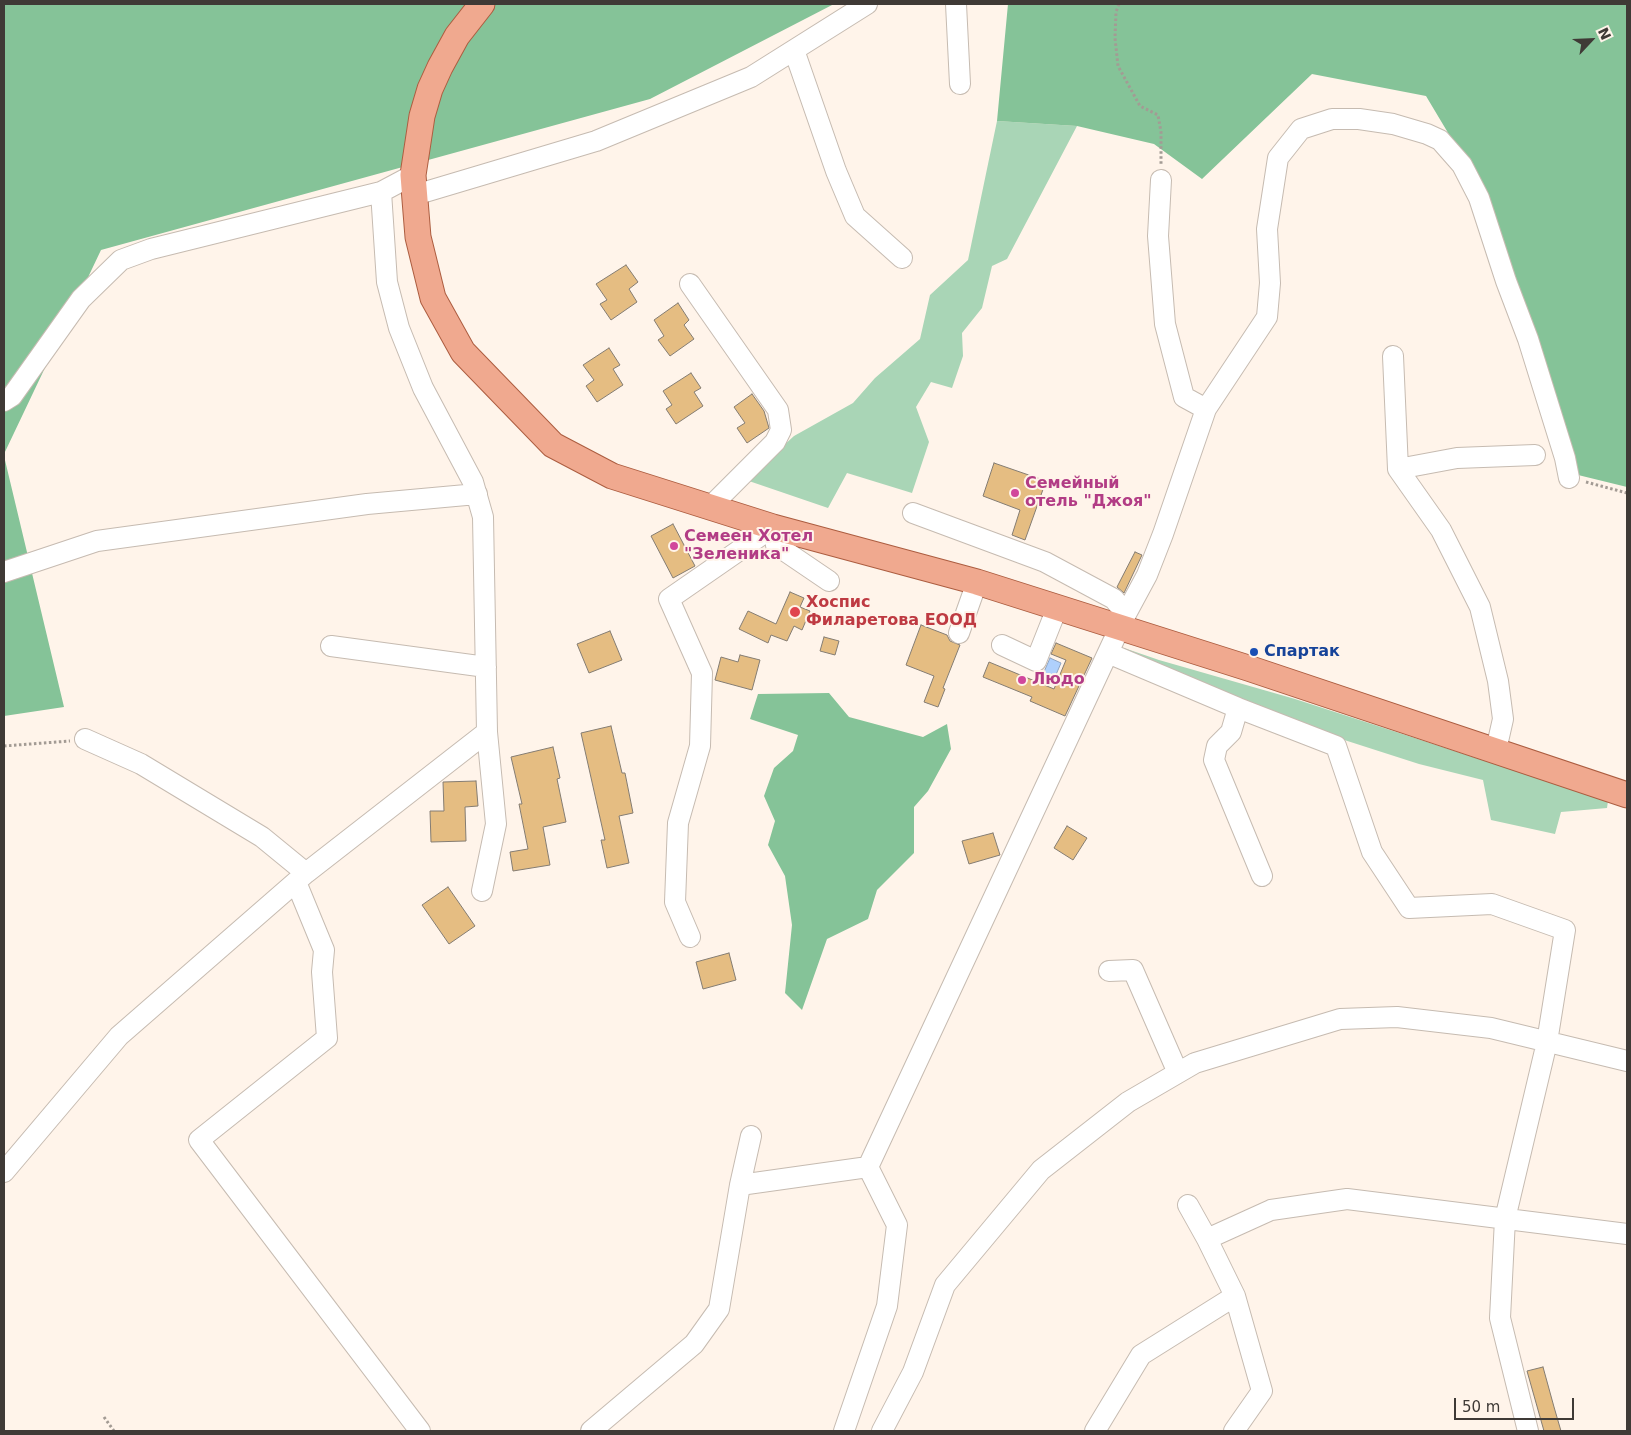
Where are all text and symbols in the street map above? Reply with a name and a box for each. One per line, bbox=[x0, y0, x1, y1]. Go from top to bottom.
north arrow bbox=[1566, 15, 1616, 65]
text: N bbox=[1595, 25, 1614, 42]
place label: Семейный отель "Джоя" bbox=[1025, 474, 1152, 512]
marker: Семейный отель "Джоя" bbox=[1009, 487, 1021, 499]
place label: Семеен Хотел "Зеленика" bbox=[684, 527, 813, 565]
marker: Семеен Хотел "Зеленика" bbox=[668, 540, 680, 552]
place label: Хоспис Филаретова ЕООД bbox=[806, 593, 977, 631]
marker: Хоспис Филаретова ЕООД bbox=[788, 605, 802, 619]
place label: Спартак bbox=[1264, 642, 1340, 662]
marker: Спартак bbox=[1248, 646, 1260, 658]
place label: Людо bbox=[1032, 670, 1085, 690]
marker: Людо bbox=[1016, 674, 1028, 686]
scale bar bbox=[1456, 1388, 1576, 1420]
text: 50 m bbox=[1462, 1398, 1500, 1416]

